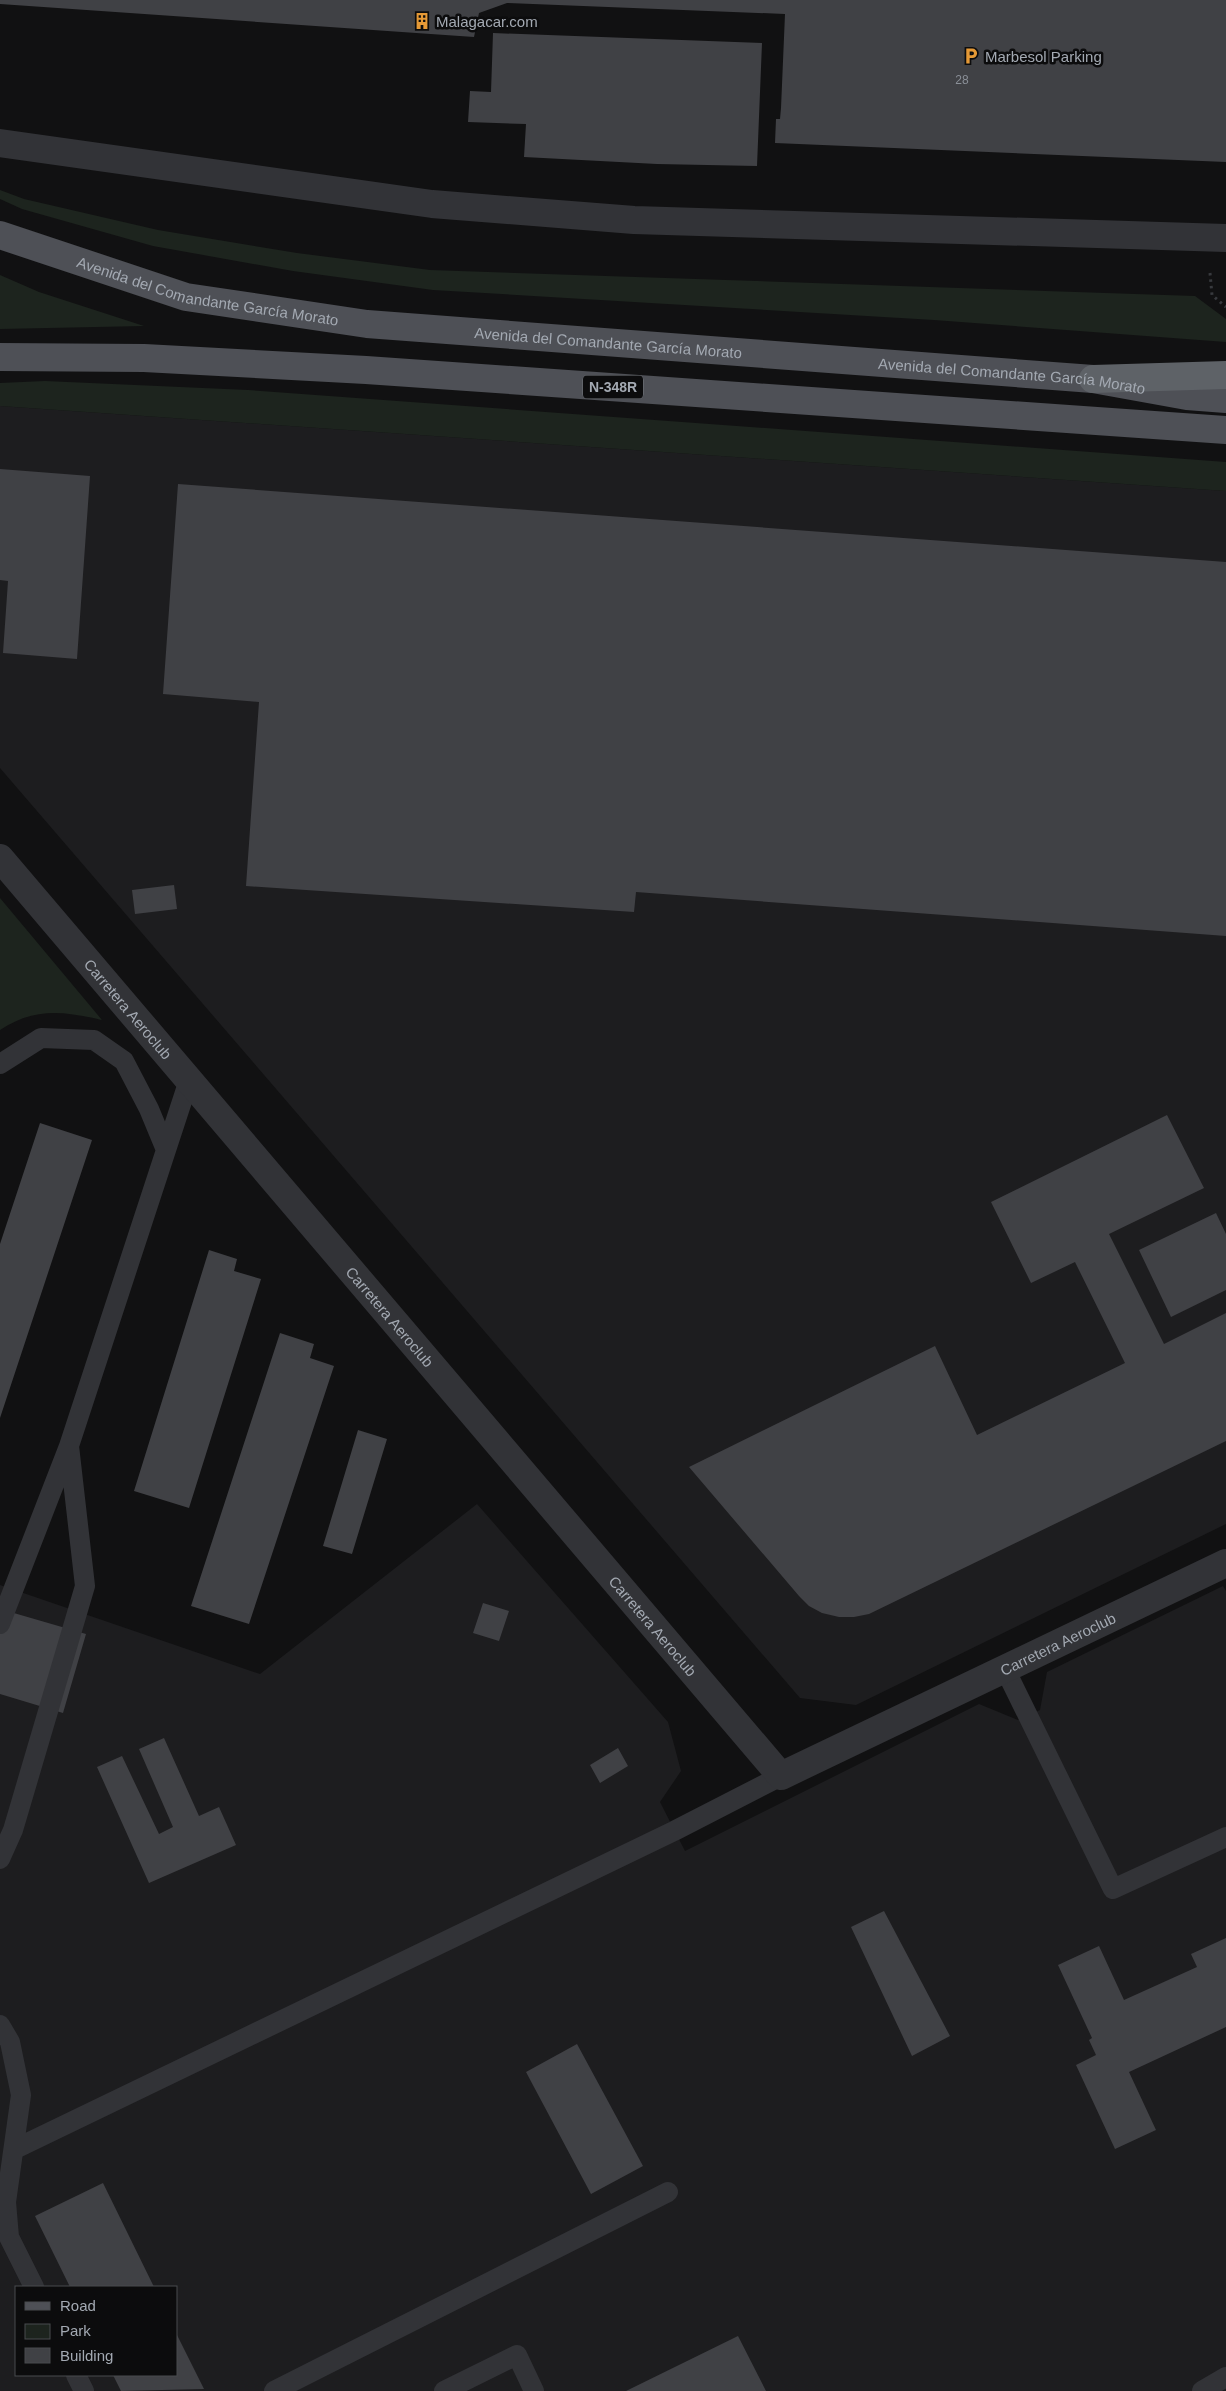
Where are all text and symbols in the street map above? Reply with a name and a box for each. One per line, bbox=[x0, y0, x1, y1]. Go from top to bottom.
building icon: Malagacar.com bbox=[412, 11, 432, 31]
place label: Malagacar.com bbox=[436, 13, 538, 30]
parking icon: Marbesol Parking bbox=[961, 46, 981, 66]
place label: Marbesol Parking bbox=[985, 48, 1102, 65]
house number: 28 bbox=[955, 73, 969, 87]
street label: Avenida del Comandante García Morato bbox=[75, 253, 340, 328]
street label: Avenida del Comandante García Morato bbox=[474, 324, 743, 361]
street label: Avenida del Comandante García Morato bbox=[878, 354, 1147, 397]
road number: N-348R bbox=[583, 376, 643, 398]
street label: Carretera Aeroclub bbox=[81, 955, 176, 1062]
street label: Carretera Aeroclub bbox=[343, 1263, 437, 1370]
street label: Carretera Aeroclub bbox=[606, 1572, 700, 1679]
street label: Carretera Aeroclub bbox=[997, 1609, 1118, 1678]
legend bbox=[15, 2286, 178, 2376]
text: Road bbox=[60, 2297, 96, 2314]
text: Park bbox=[60, 2322, 91, 2339]
text: Building bbox=[60, 2347, 113, 2364]

